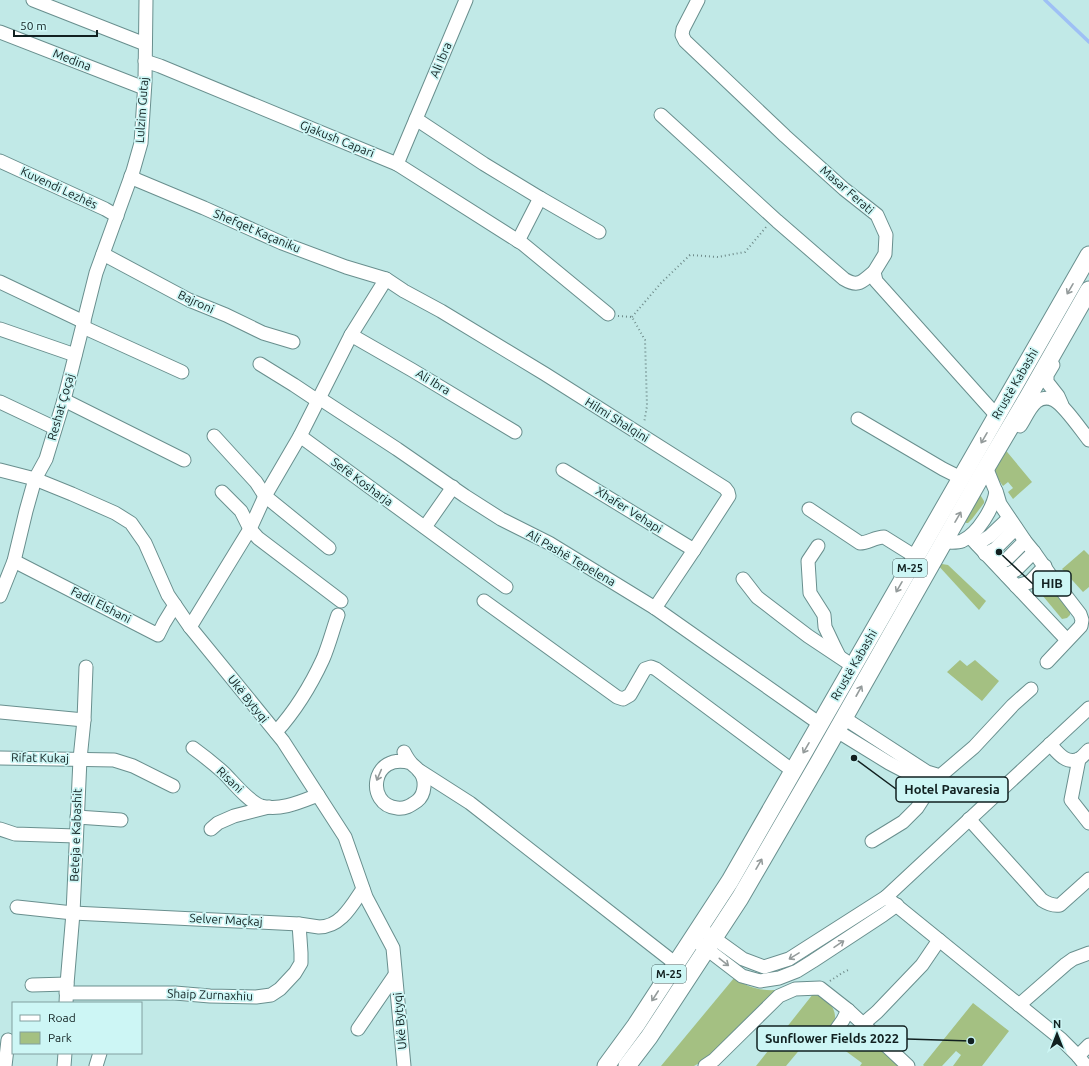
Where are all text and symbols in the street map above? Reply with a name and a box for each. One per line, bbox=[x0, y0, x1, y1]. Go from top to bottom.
scale bar bbox=[14, 12, 97, 38]
text: 50 m bbox=[20, 19, 47, 32]
street label: Ali Ibra bbox=[427, 40, 454, 80]
street label: Medina bbox=[51, 46, 93, 73]
street label: Lulzim Gutaj bbox=[133, 76, 150, 143]
street label: Gjakush Capari bbox=[298, 118, 376, 159]
street label: Masar Ferati bbox=[818, 163, 877, 216]
street label: Kuvendi Lezhës bbox=[19, 164, 100, 211]
street label: Shefqet Kaçaniku bbox=[212, 206, 303, 255]
one-way arrow bbox=[1065, 283, 1073, 295]
street label: Bajroni bbox=[176, 288, 216, 316]
street label: Rrustë Kabashi bbox=[989, 346, 1040, 422]
street label: Ali Ibra bbox=[414, 366, 453, 397]
street label: Reshat Çoçaj bbox=[45, 372, 76, 442]
street label: Hilmi Shalqini bbox=[583, 395, 652, 444]
one-way arrow bbox=[980, 432, 988, 444]
street label: Sefë Kosharja bbox=[329, 455, 396, 508]
street label: Xhafer Vehapi bbox=[594, 484, 665, 535]
one-way arrow bbox=[954, 511, 962, 523]
street label: Ali Pashë Tepelena bbox=[525, 527, 618, 588]
road number: M-25 bbox=[893, 559, 927, 577]
callout: HIB bbox=[1033, 571, 1071, 596]
text: HIB bbox=[1041, 576, 1063, 590]
one-way arrow bbox=[894, 581, 902, 593]
street label: Fadil Elshani bbox=[69, 584, 134, 625]
street label: Rrustë Kabashi bbox=[828, 627, 879, 703]
street label: Ukë Bytyqi bbox=[225, 672, 272, 725]
one-way arrow bbox=[856, 685, 864, 697]
one-way arrow bbox=[802, 742, 810, 754]
street label: Rifat Kukaj bbox=[11, 750, 69, 765]
street label: Risani bbox=[214, 764, 246, 795]
one-way arrow bbox=[375, 769, 383, 781]
callout: Hotel Pavaresia bbox=[896, 777, 1008, 802]
text: Hotel Pavaresia bbox=[904, 782, 1000, 796]
street label: Beteja e Kabashit bbox=[67, 788, 84, 882]
one-way arrow bbox=[756, 858, 764, 870]
street label: Selver Maçkaj bbox=[189, 911, 263, 928]
one-way arrow bbox=[833, 940, 844, 948]
one-way arrow bbox=[789, 952, 800, 960]
one-way arrow bbox=[718, 958, 729, 966]
road number: M-25 bbox=[652, 965, 686, 983]
street label: Shaip Zurnaxhiu bbox=[167, 987, 253, 1002]
one-way arrow bbox=[651, 990, 659, 1001]
street label: Ukë Bytyqi bbox=[391, 992, 408, 1050]
legend bbox=[12, 1002, 142, 1054]
text: Road bbox=[48, 1011, 76, 1024]
north arrow bbox=[1037, 1014, 1077, 1054]
text: N bbox=[1053, 1018, 1061, 1030]
callout: Sunflower Fields 2022 bbox=[757, 1026, 907, 1051]
text: Park bbox=[48, 1031, 72, 1044]
text: Sunflower Fields 2022 bbox=[765, 1031, 899, 1045]

